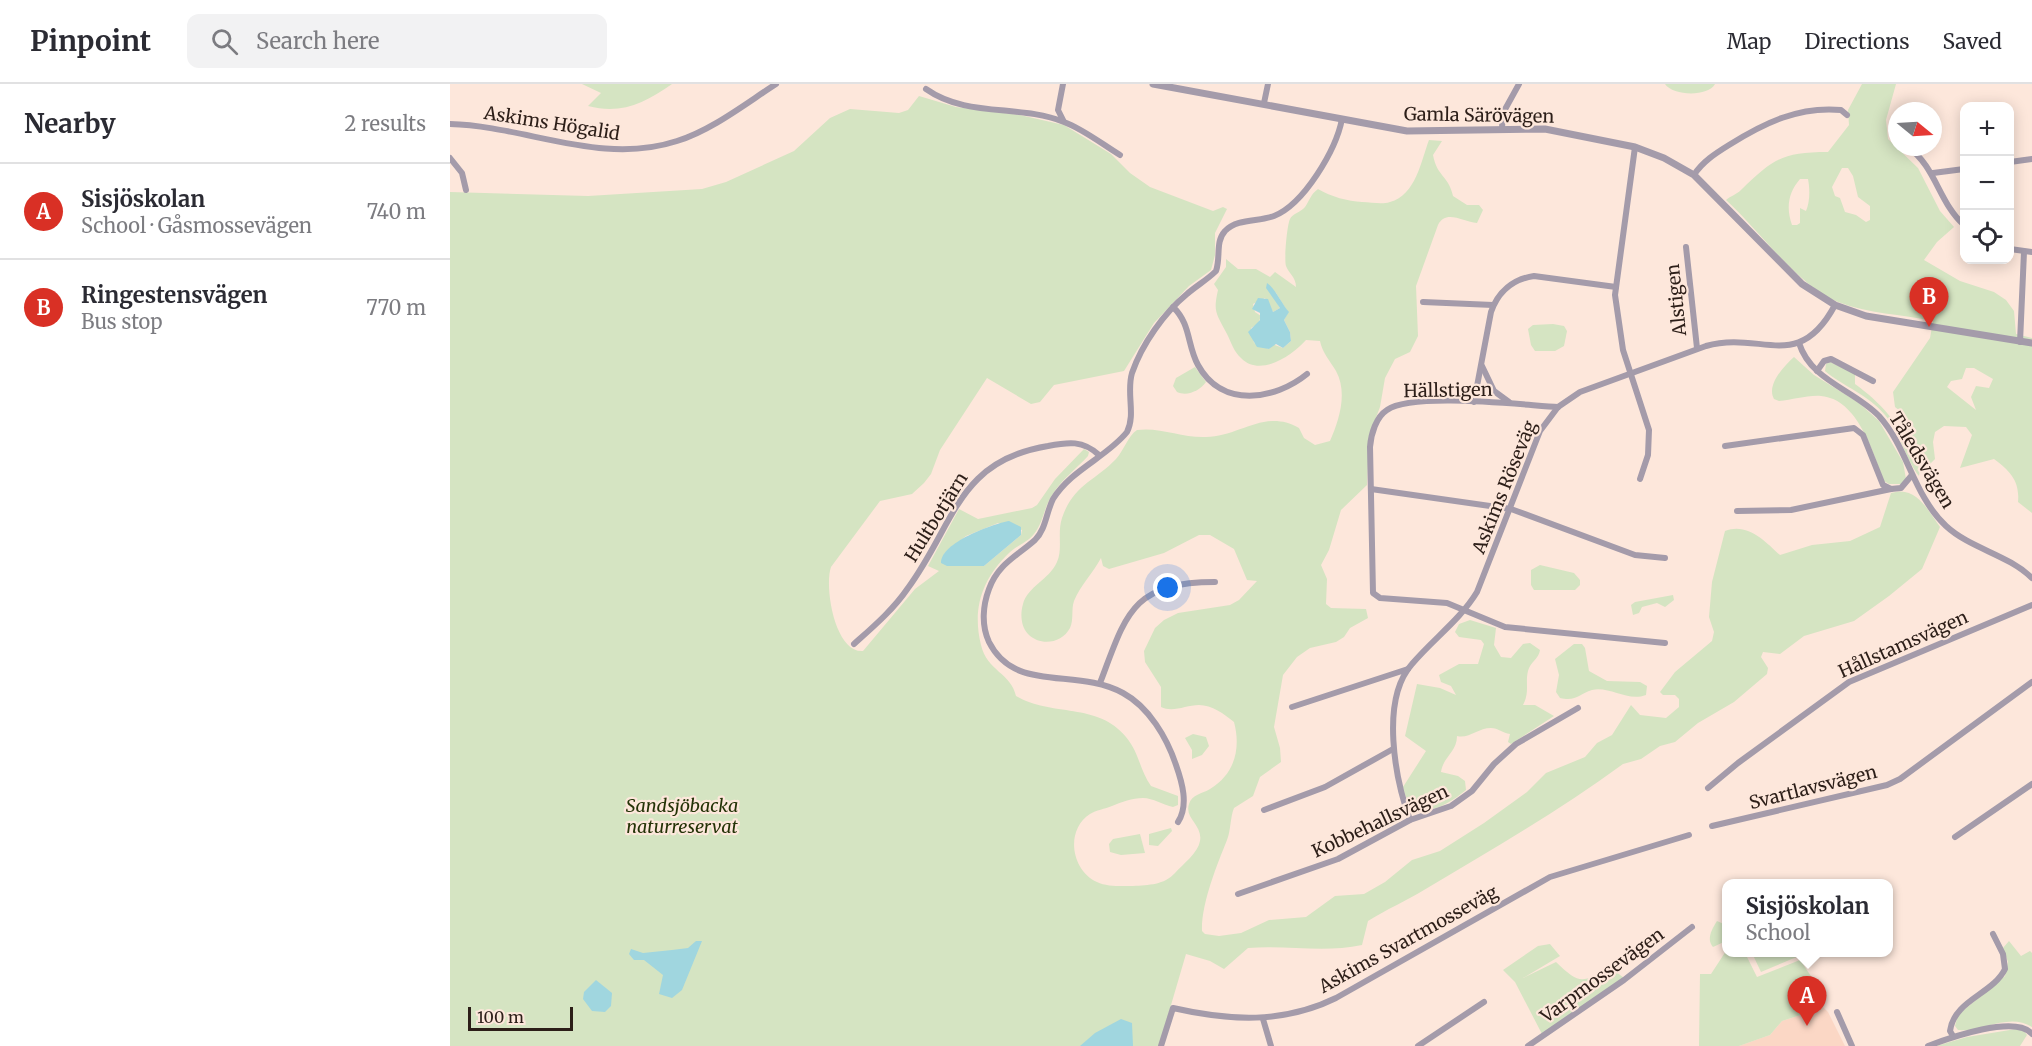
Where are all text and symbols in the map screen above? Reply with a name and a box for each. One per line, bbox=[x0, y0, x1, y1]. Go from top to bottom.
search box bbox=[187, 14, 607, 68]
text: Pinpoint bbox=[30, 23, 151, 59]
icon: search bbox=[208, 25, 241, 58]
text: Search here bbox=[256, 27, 379, 55]
text: Map bbox=[1727, 28, 1771, 55]
text: Directions bbox=[1804, 28, 1909, 55]
text: Saved bbox=[1942, 28, 2002, 55]
street label: Askims Högalid bbox=[481, 101, 622, 145]
street label: Gamla Särövägen bbox=[1404, 102, 1555, 128]
north arrow bbox=[1888, 102, 1942, 156]
map controls bbox=[1960, 102, 2014, 264]
button: + bbox=[1960, 102, 2014, 156]
text: Nearby bbox=[24, 107, 116, 140]
text: 2 results bbox=[344, 111, 426, 136]
button: − bbox=[1960, 156, 2014, 210]
text: Sisjöskolan bbox=[81, 185, 205, 213]
text: A bbox=[36, 199, 51, 224]
text: 740 m bbox=[367, 199, 426, 224]
button: locate bbox=[1960, 210, 2014, 264]
text: School · Gåsmossevägen bbox=[81, 213, 312, 238]
street label: Alstigen bbox=[1661, 263, 1691, 338]
pin: B bbox=[1910, 278, 1948, 327]
text: Ringestensvägen bbox=[81, 281, 268, 309]
text: B bbox=[37, 295, 50, 320]
text: 770 m bbox=[366, 295, 426, 320]
text: Bus stop bbox=[81, 309, 163, 334]
street label: Hällstigen bbox=[1403, 378, 1493, 402]
street label: Tåledsvägen bbox=[1884, 407, 1960, 513]
street label: Askims Röseväg bbox=[1466, 417, 1541, 558]
street label: Hultbotjärn bbox=[899, 468, 973, 566]
your location bbox=[1153, 573, 1182, 602]
street label: Hållstamsvägen bbox=[1835, 605, 1971, 683]
street label: Svartlavsvägen bbox=[1747, 760, 1879, 814]
street label: Kobbehallsvägen bbox=[1308, 779, 1452, 863]
park label: Sandsjöbacka naturreservat bbox=[626, 794, 739, 838]
popup bbox=[1722, 879, 1893, 957]
street label: Askims Svartmosseväg bbox=[1314, 880, 1502, 998]
text: Sisjöskolan bbox=[1745, 892, 1870, 920]
text: School bbox=[1745, 920, 1811, 945]
street label: Varpmossevägen bbox=[1535, 922, 1668, 1028]
pin: A bbox=[1788, 976, 1826, 1026]
scale bar bbox=[468, 1004, 573, 1032]
text: 100 m bbox=[477, 1007, 524, 1027]

